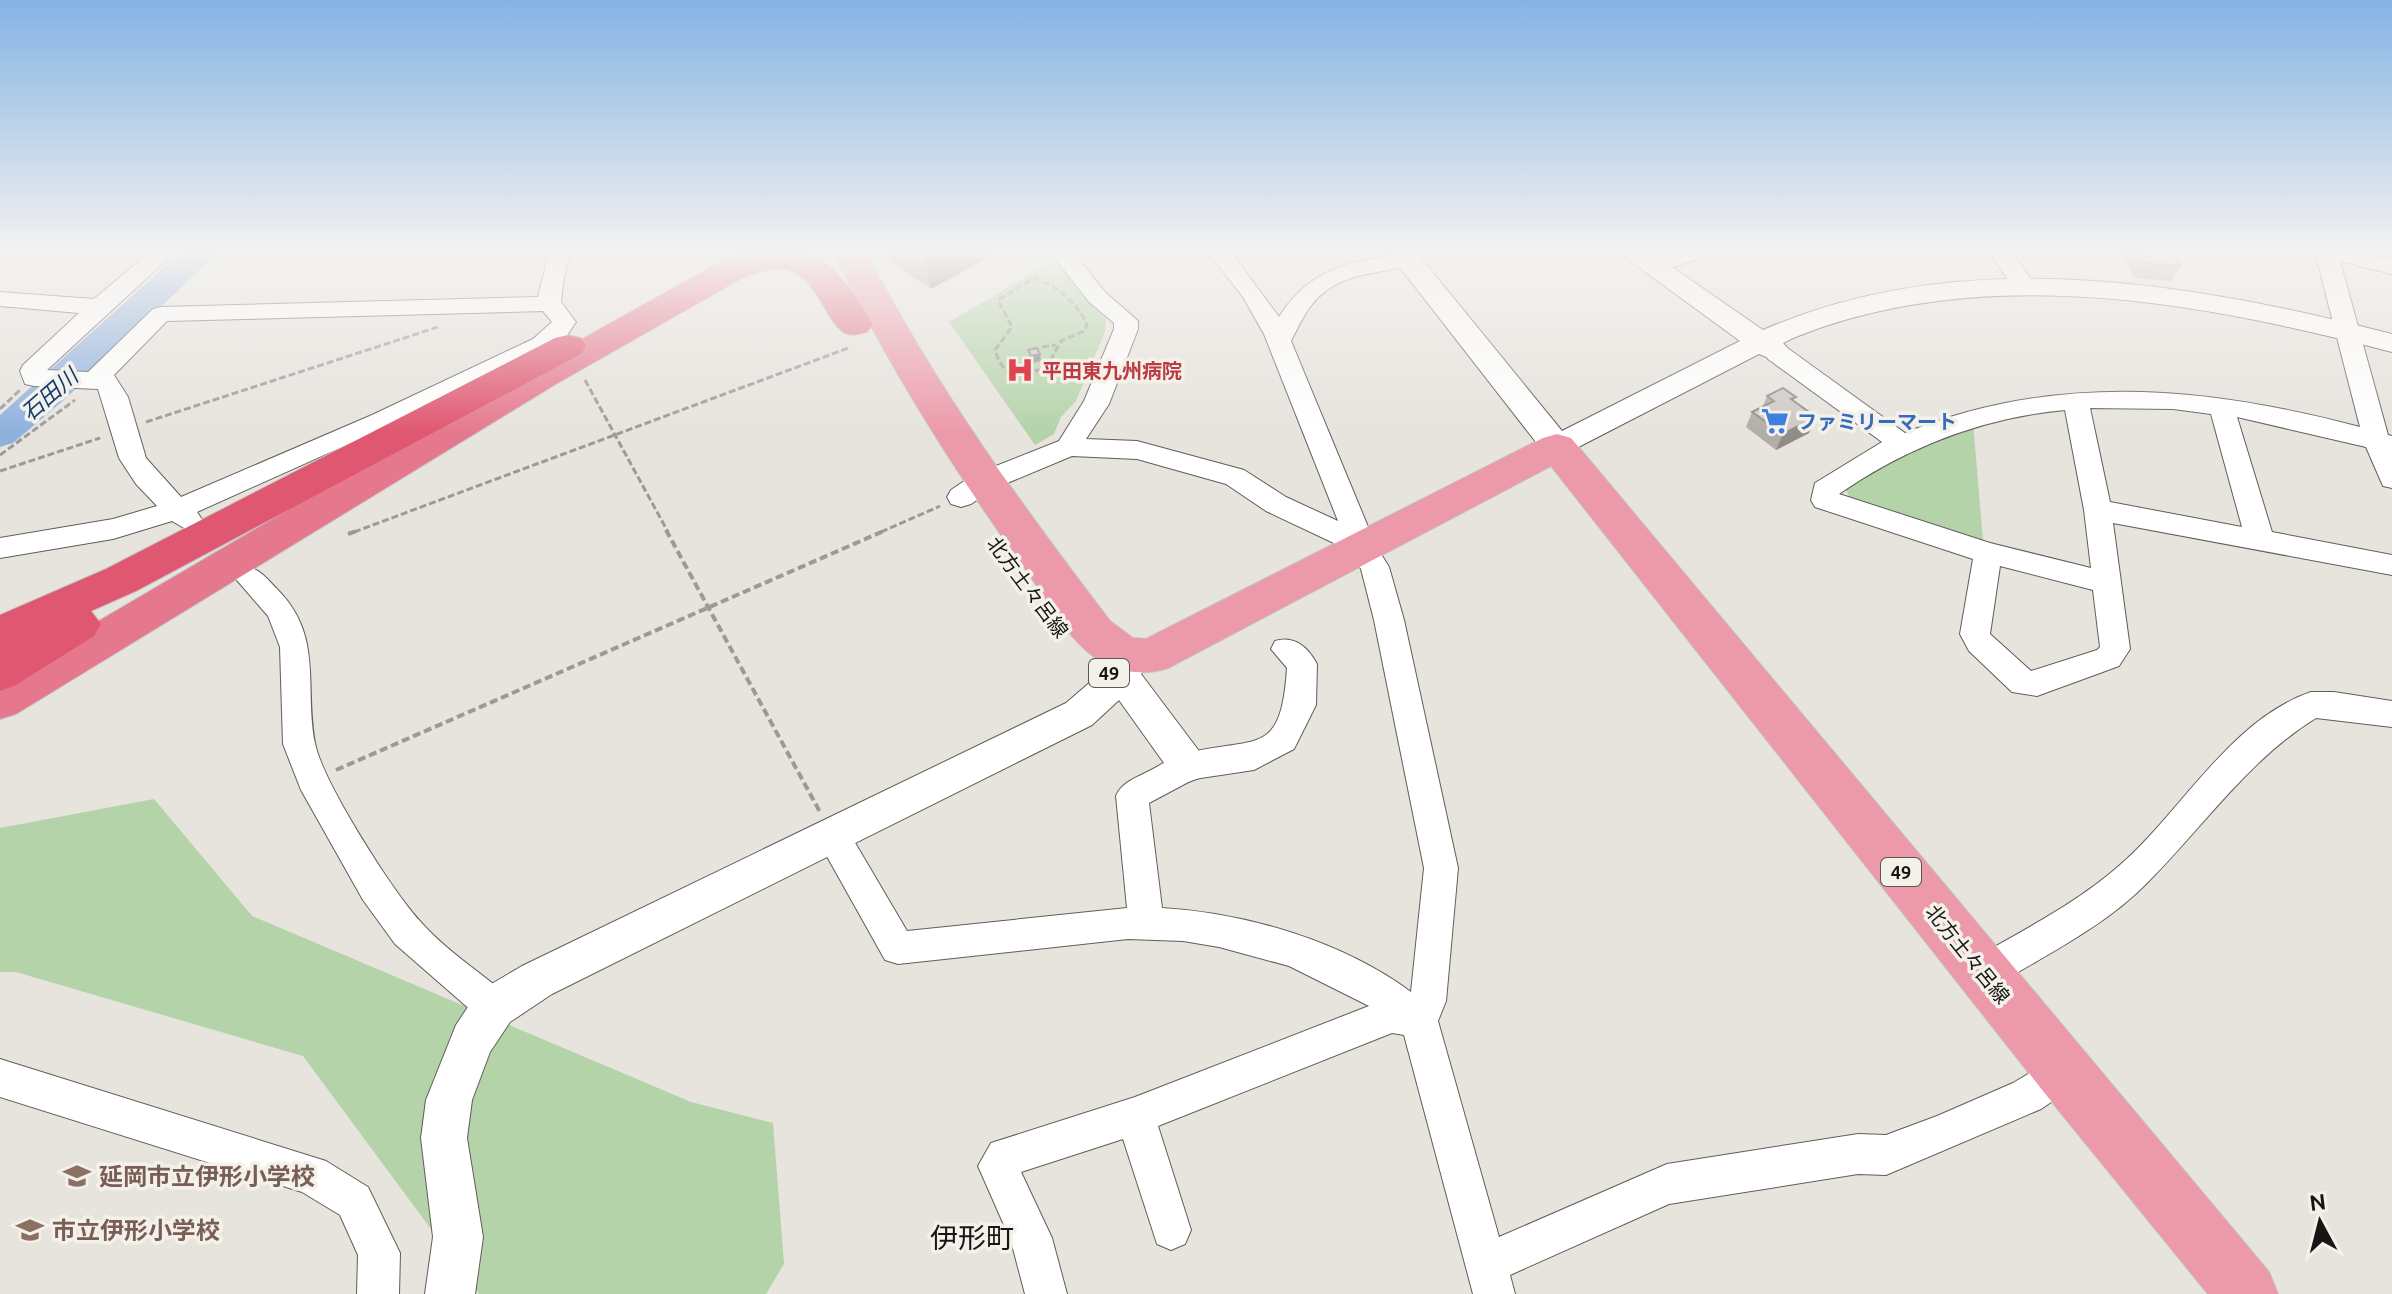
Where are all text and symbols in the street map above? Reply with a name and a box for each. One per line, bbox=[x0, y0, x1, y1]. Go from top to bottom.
hospital icon: 平田東九州病院 bbox=[1005, 355, 1035, 385]
place label: 平田東九州病院 bbox=[1042, 359, 1182, 382]
water label: 石田川 bbox=[16, 362, 84, 425]
supermarket icon: ファミリーマート bbox=[1760, 406, 1790, 436]
place label: ファミリーマート bbox=[1797, 410, 1957, 433]
street label: 北方土々呂線 bbox=[983, 532, 1073, 642]
road number: 49 bbox=[1089, 659, 1129, 687]
road number: 49 bbox=[1881, 858, 1921, 886]
street label: 北方土々呂線 bbox=[1921, 900, 2015, 1008]
school or university icon: 延岡市立伊形小学校 bbox=[62, 1161, 92, 1191]
place label: 延岡市立伊形小学校 bbox=[99, 1163, 315, 1190]
north arrow bbox=[2280, 1182, 2360, 1262]
text: N bbox=[2308, 1188, 2327, 1215]
school or university icon: 市立伊形小学校 bbox=[15, 1215, 45, 1245]
place label: 市立伊形小学校 bbox=[52, 1217, 220, 1244]
district label: 伊形町 bbox=[930, 1222, 1014, 1253]

